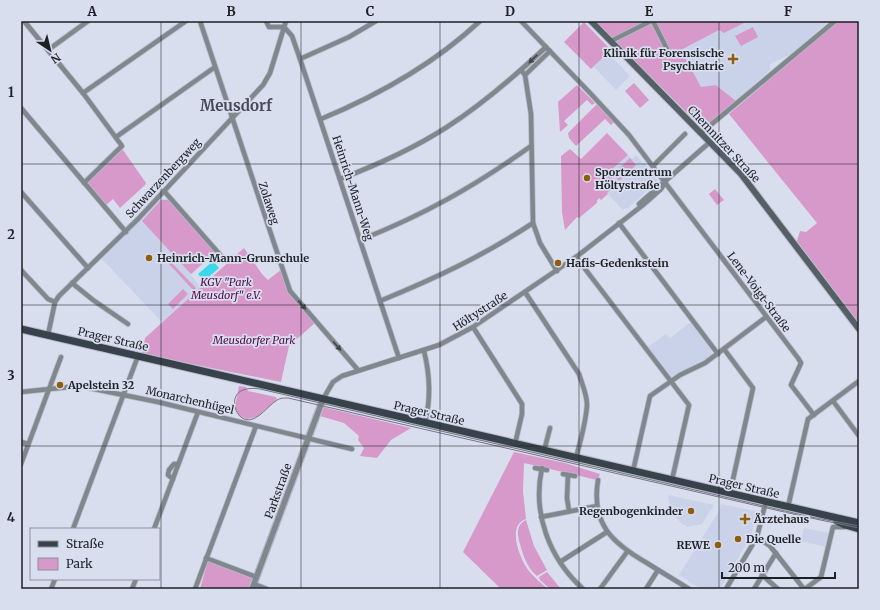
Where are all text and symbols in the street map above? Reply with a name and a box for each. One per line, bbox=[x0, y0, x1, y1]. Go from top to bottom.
text: A bbox=[86, 3, 97, 20]
text: B bbox=[226, 3, 236, 20]
text: C bbox=[366, 3, 375, 20]
text: D bbox=[505, 3, 515, 20]
text: E bbox=[645, 3, 654, 20]
text: F bbox=[784, 3, 792, 20]
north arrow bbox=[30, 30, 70, 70]
place label: Klinik für Forensische Psychiatrie bbox=[603, 46, 724, 73]
text: N bbox=[48, 50, 63, 67]
marker: Klinik für Forensische Psychiatrie bbox=[727, 53, 739, 65]
one-way arrow bbox=[528, 54, 538, 64]
text: 1 bbox=[8, 84, 14, 101]
district label: Meusdorf bbox=[200, 96, 273, 115]
street label: Chemnitzer Straße bbox=[685, 103, 763, 185]
street label: Heinrich-Mann-Weg bbox=[329, 134, 377, 243]
street label: Schwarzenbergweg bbox=[122, 135, 204, 221]
place label: Sportzentrum Höltystraße bbox=[595, 165, 672, 192]
marker: Sportzentrum Höltystraße bbox=[582, 173, 592, 183]
street label: Zolaweg bbox=[255, 180, 283, 227]
text: 2 bbox=[7, 226, 15, 243]
street label: Lene-Voigt-Straße bbox=[724, 249, 794, 335]
place label: Heinrich-Mann-Grunschule bbox=[157, 251, 309, 265]
marker: Heinrich-Mann-Grunschule bbox=[144, 253, 154, 263]
place label: Hafis-Gedenkstein bbox=[566, 256, 669, 270]
marker: Hafis-Gedenkstein bbox=[553, 258, 563, 268]
park label: KGV "Park Meusdorf" e.V. bbox=[190, 275, 261, 302]
street label: Höltystraße bbox=[450, 288, 510, 334]
one-way arrow bbox=[297, 299, 306, 310]
street label: Prager Straße bbox=[76, 324, 150, 354]
park label: Meusdorfer Park bbox=[212, 333, 295, 347]
one-way arrow bbox=[333, 341, 342, 351]
text: 3 bbox=[7, 367, 15, 384]
place label: Apelstein 32 bbox=[67, 378, 135, 392]
marker: Apelstein 32 bbox=[55, 380, 65, 390]
street label: Monarchenhügel bbox=[145, 383, 236, 417]
street label: Prager Straße bbox=[392, 398, 466, 428]
street label: Parkstraße bbox=[262, 461, 295, 521]
street label: Prager Straße bbox=[707, 471, 781, 501]
place label: Regenbogenkinder bbox=[579, 504, 683, 518]
marker: Regenbogenkinder bbox=[686, 506, 696, 516]
text: 4 bbox=[7, 509, 16, 526]
place label: Ärztehaus bbox=[753, 512, 810, 526]
marker: Ärztehaus bbox=[739, 513, 751, 525]
legend bbox=[30, 528, 160, 580]
place label: Die Quelle bbox=[746, 532, 801, 546]
marker: Die Quelle bbox=[733, 534, 743, 544]
text: Straße bbox=[66, 536, 104, 551]
place label: REWE bbox=[676, 538, 711, 552]
marker: REWE bbox=[713, 540, 723, 550]
scale bar bbox=[722, 554, 835, 580]
text: Park bbox=[66, 556, 93, 571]
text: 200 m bbox=[728, 560, 765, 575]

